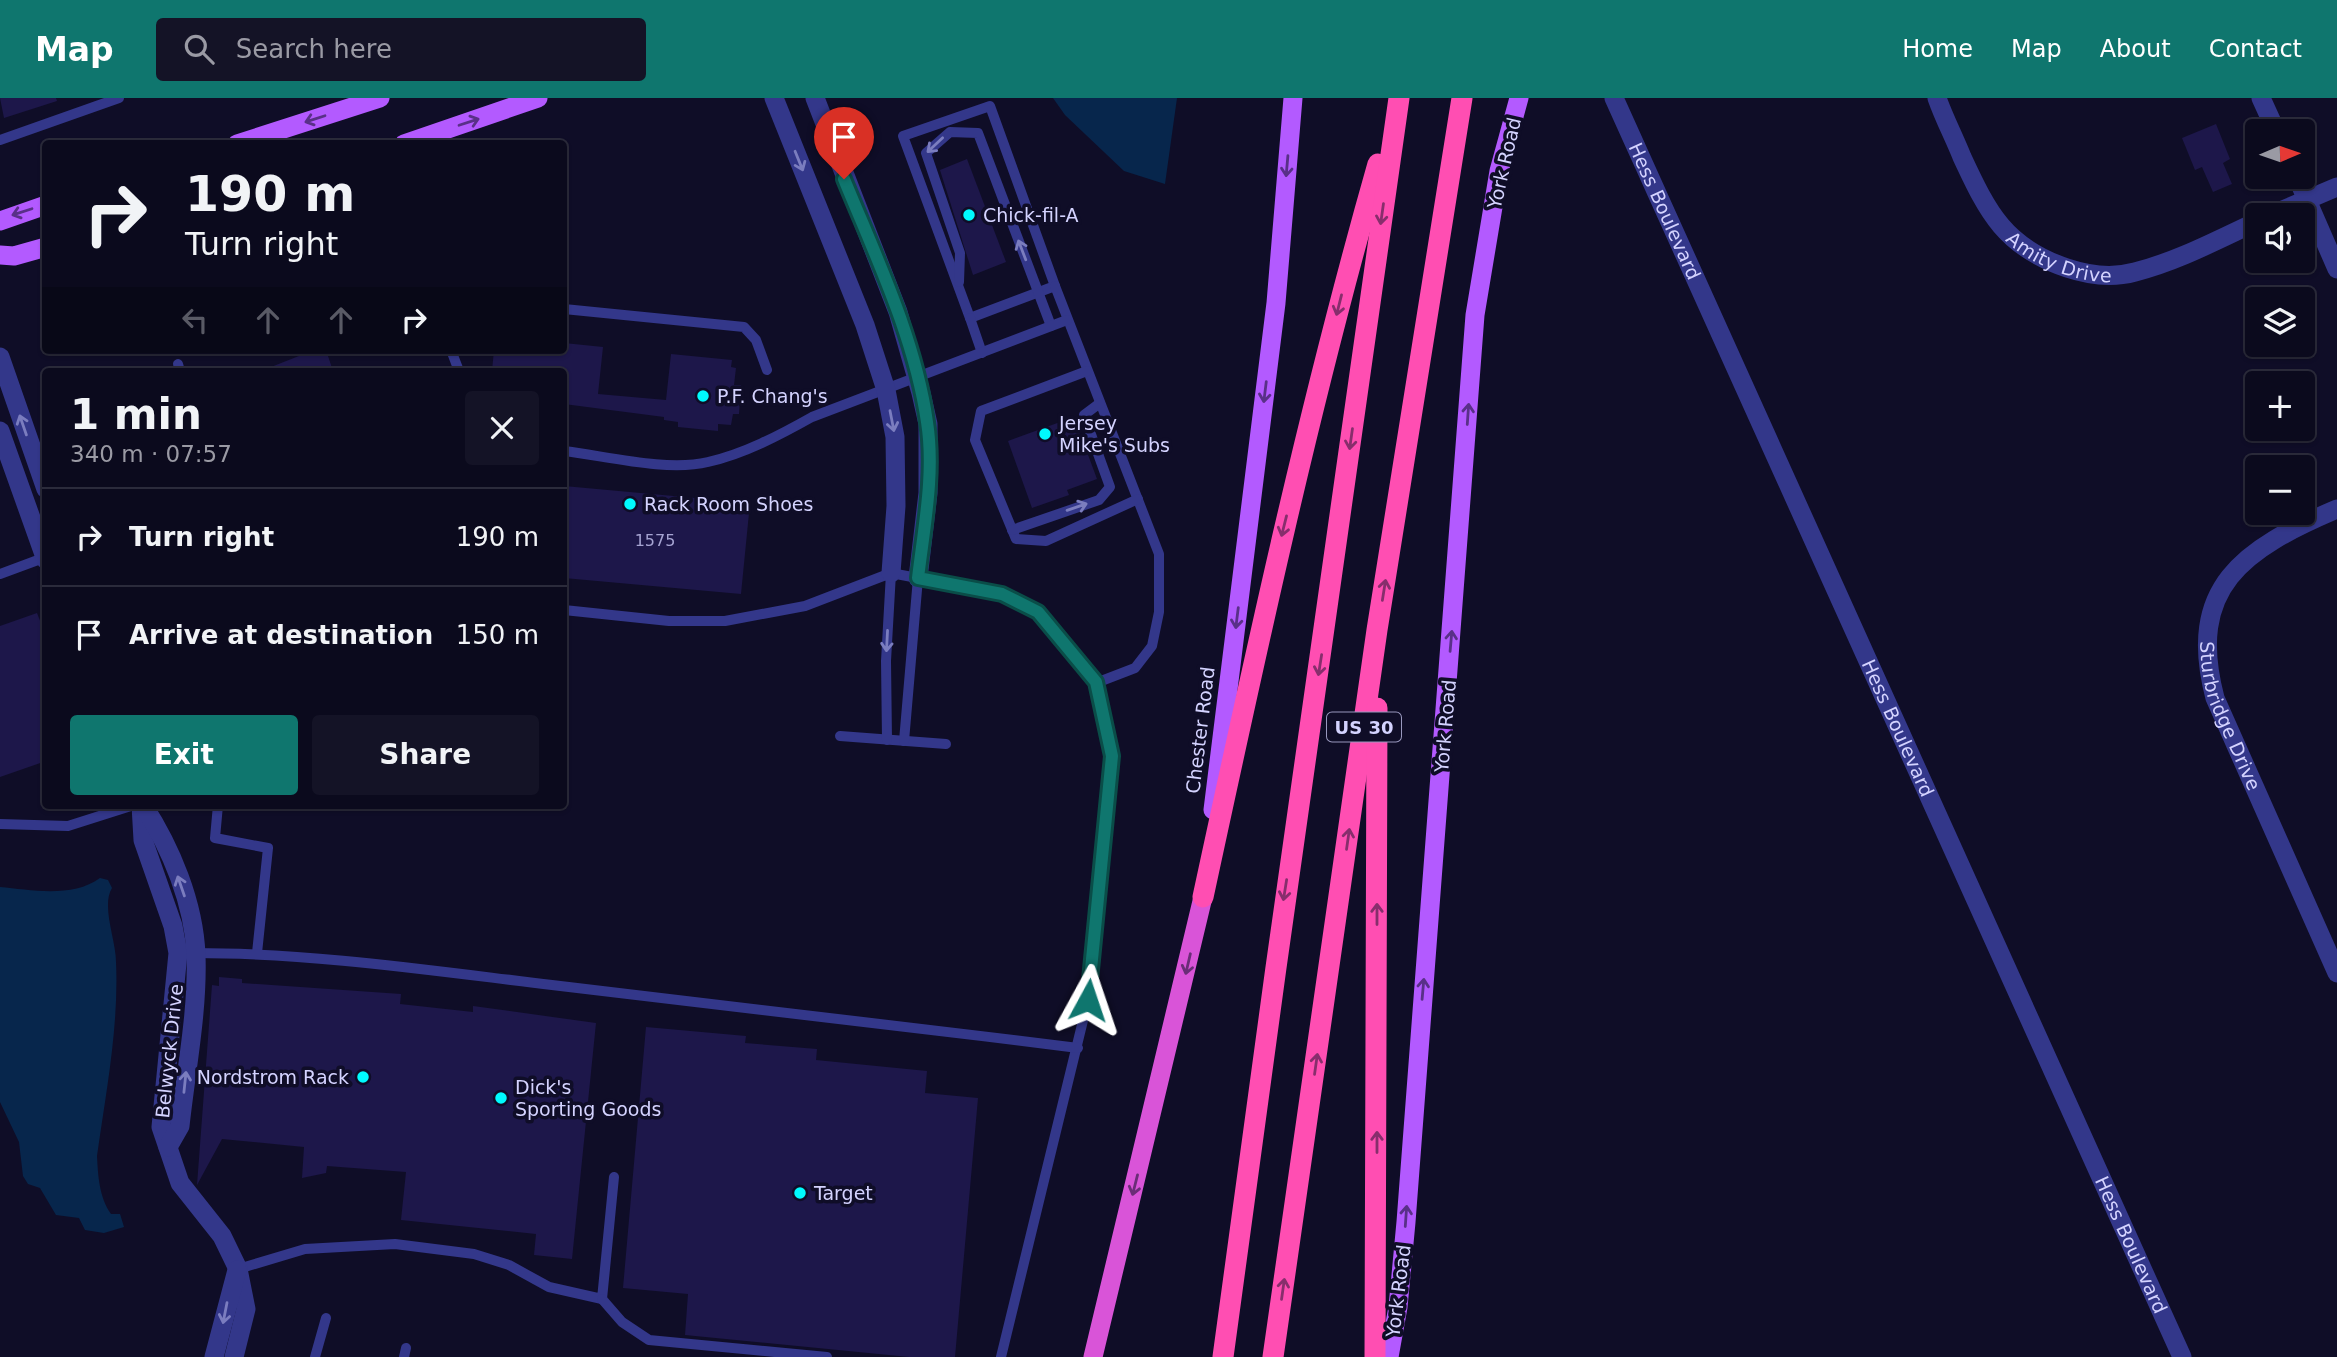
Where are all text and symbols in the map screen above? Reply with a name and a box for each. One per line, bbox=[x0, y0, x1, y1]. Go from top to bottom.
search box bbox=[156, 18, 646, 81]
text: Map bbox=[35, 30, 114, 69]
icon: search bbox=[180, 30, 218, 68]
text: Search here bbox=[236, 34, 392, 64]
text: Home bbox=[1902, 35, 1973, 63]
text: Map bbox=[2011, 35, 2062, 63]
text: About bbox=[2100, 35, 2171, 63]
text: Contact bbox=[2209, 35, 2302, 63]
pin bbox=[814, 107, 874, 179]
one-way arrow bbox=[304, 113, 326, 126]
one-way arrow bbox=[458, 115, 480, 127]
street label: York Road bbox=[1483, 115, 1525, 212]
icon: arrive bbox=[825, 118, 863, 156]
north arrow bbox=[2245, 119, 2315, 189]
map controls bbox=[2245, 119, 2315, 525]
one-way arrow bbox=[927, 137, 944, 154]
street label: Hess Boulevard bbox=[1625, 139, 1705, 283]
one-way arrow bbox=[794, 150, 807, 172]
one-way arrow bbox=[1280, 154, 1293, 177]
text: 190 m bbox=[185, 166, 355, 223]
icon: right bbox=[70, 168, 161, 259]
one-way arrow bbox=[1375, 202, 1388, 225]
button: sound bbox=[2245, 203, 2315, 273]
place label: Chick-fil-A bbox=[983, 204, 1079, 226]
one-way arrow bbox=[12, 207, 34, 219]
marker: Chick-fil-A bbox=[961, 207, 977, 223]
text: Turn right bbox=[185, 225, 338, 263]
street label: Amity Drive bbox=[2002, 227, 2112, 286]
one-way arrow bbox=[1015, 240, 1028, 261]
button: layers bbox=[2245, 287, 2315, 357]
one-way arrow bbox=[1332, 293, 1345, 316]
icon: left bbox=[176, 301, 214, 339]
icon: ahead bbox=[249, 301, 287, 339]
icon: ahead bbox=[322, 301, 360, 339]
icon: right bbox=[395, 301, 433, 339]
button: + bbox=[2245, 371, 2315, 441]
one-way arrow bbox=[1258, 381, 1271, 403]
place label: P.F. Chang's bbox=[717, 385, 828, 407]
marker: P.F. Chang's bbox=[695, 388, 711, 404]
text: 1 min bbox=[70, 390, 202, 439]
button: close bbox=[465, 391, 539, 465]
one-way arrow bbox=[1462, 403, 1475, 426]
one-way arrow bbox=[886, 409, 899, 432]
place label: Jersey Mike's Subs bbox=[1058, 412, 1170, 456]
one-way arrow bbox=[16, 414, 28, 436]
marker: Jersey Mike's Subs bbox=[1037, 426, 1053, 442]
one-way arrow bbox=[1344, 428, 1357, 450]
text: 340 m · 07:57 bbox=[70, 441, 232, 467]
button: − bbox=[2245, 455, 2315, 525]
place label: Rack Room Shoes bbox=[644, 493, 813, 515]
marker: Rack Room Shoes bbox=[622, 496, 638, 512]
one-way arrow bbox=[1065, 500, 1087, 513]
one-way arrow bbox=[1277, 514, 1290, 537]
icon: right bbox=[70, 518, 108, 556]
text: Turn right bbox=[129, 522, 274, 552]
text: 190 m bbox=[456, 522, 539, 552]
house number: 1575 bbox=[635, 531, 675, 550]
one-way arrow bbox=[1377, 579, 1390, 602]
one-way arrow bbox=[1230, 606, 1243, 629]
icon: arrive bbox=[70, 616, 108, 654]
text: Arrive at destination bbox=[129, 620, 433, 650]
text: 150 m bbox=[456, 620, 539, 650]
one-way arrow bbox=[880, 630, 893, 653]
one-way arrow bbox=[1445, 630, 1458, 652]
street label: Sturbridge Drive bbox=[2196, 641, 2265, 794]
one-way arrow bbox=[1313, 653, 1326, 676]
street label: Hess Boulevard bbox=[1858, 656, 1939, 800]
street label: Chester Road bbox=[1181, 665, 1219, 795]
street label: York Road bbox=[1430, 679, 1460, 774]
road number: US 30 bbox=[1327, 712, 1401, 742]
button: Exit bbox=[70, 715, 298, 795]
button: Share bbox=[312, 715, 539, 795]
one-way arrow bbox=[1342, 828, 1355, 851]
one-way arrow bbox=[174, 876, 186, 898]
one-way arrow bbox=[1278, 878, 1291, 900]
one-way arrow bbox=[1370, 903, 1384, 926]
one-way arrow bbox=[1180, 952, 1193, 974]
position arrow bbox=[1051, 963, 1125, 1037]
one-way arrow bbox=[1417, 979, 1430, 1001]
street label: Belwyck Drive bbox=[151, 983, 187, 1119]
one-way arrow bbox=[1310, 1054, 1323, 1076]
place label: Nordstrom Rack bbox=[197, 1066, 349, 1088]
marker: Nordstrom Rack bbox=[355, 1069, 371, 1085]
one-way arrow bbox=[179, 1072, 192, 1094]
place label: Dick's Sporting Goods bbox=[515, 1076, 661, 1120]
marker: Dick's Sporting Goods bbox=[493, 1090, 509, 1106]
one-way arrow bbox=[1370, 1131, 1384, 1154]
one-way arrow bbox=[1128, 1173, 1141, 1196]
street label: Hess Boulevard bbox=[2091, 1173, 2172, 1317]
place label: Target bbox=[813, 1182, 873, 1204]
marker: Target bbox=[792, 1185, 808, 1201]
one-way arrow bbox=[1400, 1206, 1413, 1228]
street label: York Road bbox=[1381, 1243, 1415, 1340]
one-way arrow bbox=[1276, 1279, 1289, 1301]
one-way arrow bbox=[218, 1301, 232, 1324]

